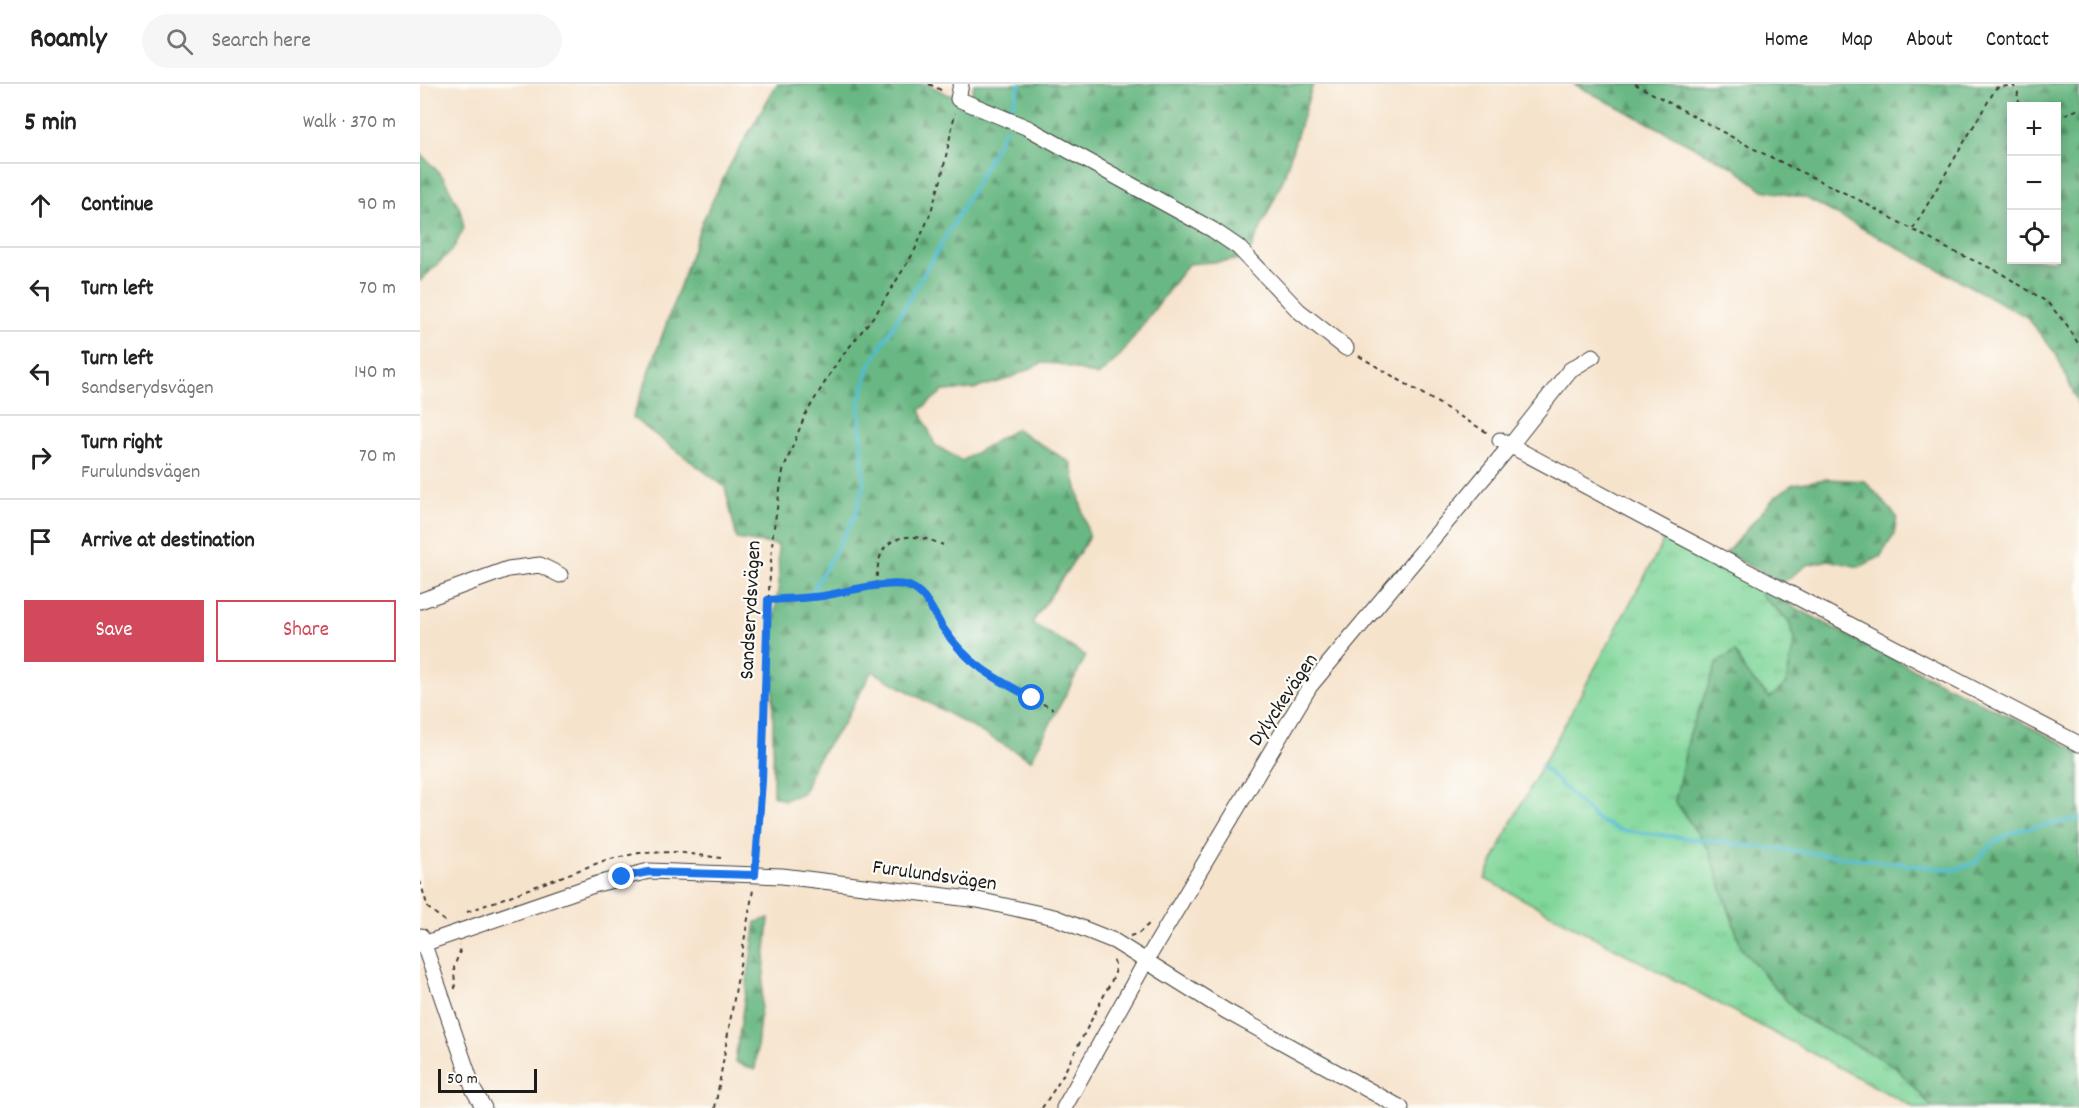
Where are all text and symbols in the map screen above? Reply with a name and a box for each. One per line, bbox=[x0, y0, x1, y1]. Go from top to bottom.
search box bbox=[142, 14, 562, 68]
text: Roamly bbox=[30, 21, 106, 61]
icon: search bbox=[163, 25, 196, 58]
text: Search here bbox=[211, 26, 311, 57]
text: Home bbox=[1764, 26, 1808, 56]
text: Map bbox=[1841, 26, 1873, 56]
text: About bbox=[1906, 26, 1953, 56]
text: Contact bbox=[1986, 26, 2049, 56]
map controls bbox=[2007, 102, 2061, 264]
button: + bbox=[2007, 102, 2061, 156]
text: 5 min bbox=[24, 105, 77, 142]
text: Walk · 370 m bbox=[303, 109, 396, 137]
button: − bbox=[2007, 156, 2061, 210]
icon: ahead bbox=[24, 189, 57, 222]
text: Continue bbox=[81, 190, 153, 221]
text: 90 m bbox=[358, 191, 396, 219]
button: locate bbox=[2007, 210, 2061, 264]
icon: left bbox=[24, 273, 57, 306]
text: Turn left bbox=[81, 274, 153, 305]
text: 70 m bbox=[359, 275, 396, 303]
text: Turn left bbox=[81, 344, 153, 375]
icon: left bbox=[24, 357, 57, 390]
text: 140 m bbox=[354, 359, 396, 387]
text: Sandserydsvägen bbox=[81, 375, 213, 403]
text: Turn right bbox=[81, 428, 163, 459]
icon: right bbox=[24, 441, 57, 474]
text: 70 m bbox=[359, 443, 396, 471]
text: Furulundsvägen bbox=[81, 459, 200, 487]
icon: arrive bbox=[24, 525, 57, 558]
text: Arrive at destination bbox=[81, 526, 255, 557]
street label: Sandserydsvägen bbox=[733, 540, 771, 680]
button: Save bbox=[24, 600, 204, 662]
button: Share bbox=[216, 600, 396, 662]
street label: Dylyckevägen bbox=[1242, 648, 1327, 753]
route start bbox=[1018, 684, 1044, 710]
street label: Furulundsvägen bbox=[871, 853, 999, 901]
route end bbox=[608, 863, 634, 889]
scale bar bbox=[438, 1066, 537, 1094]
text: 50 m bbox=[447, 1068, 478, 1091]

